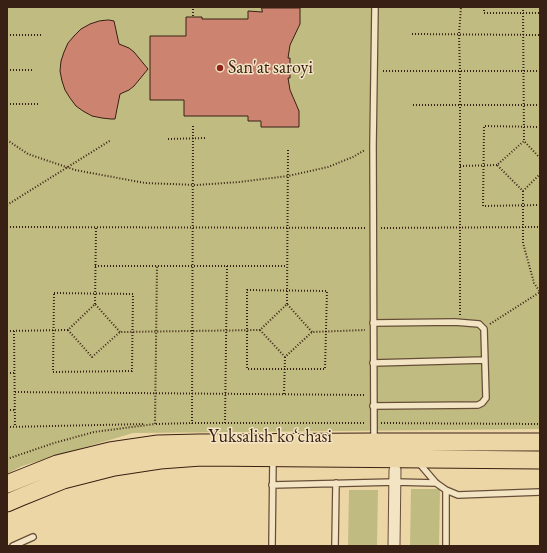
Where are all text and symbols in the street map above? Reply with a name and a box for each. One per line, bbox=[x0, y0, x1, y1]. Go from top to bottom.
place label: San'at saroyi bbox=[228, 57, 313, 79]
marker: San'at saroyi bbox=[215, 63, 225, 73]
street label: Yuksalish koʻchasi bbox=[208, 426, 332, 448]

